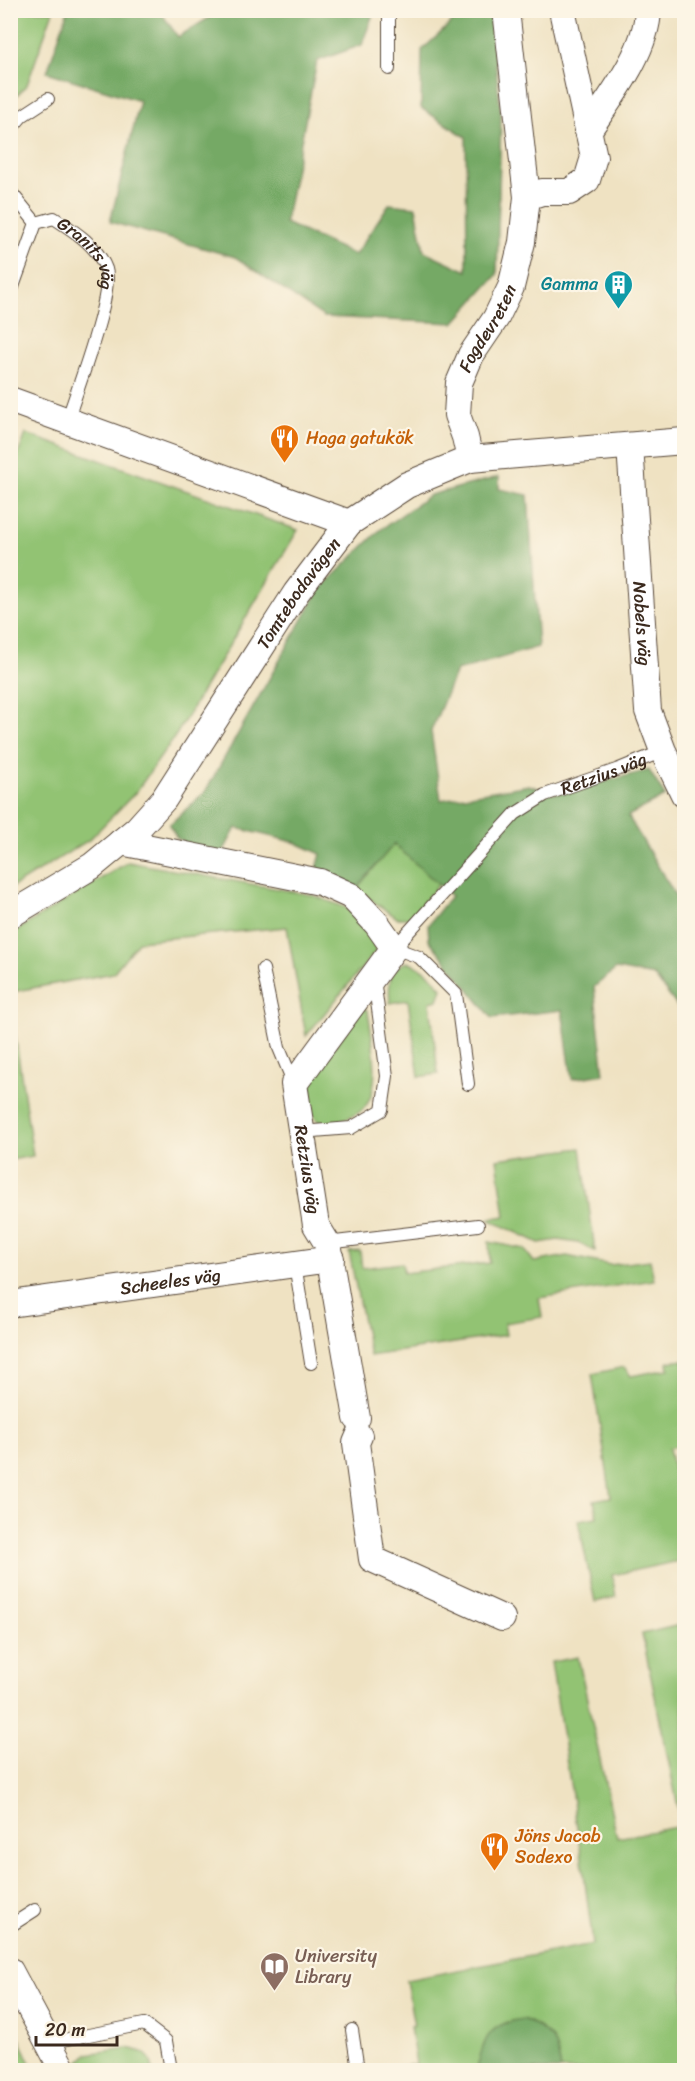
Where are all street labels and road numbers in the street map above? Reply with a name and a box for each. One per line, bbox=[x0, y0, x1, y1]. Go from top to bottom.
street label: Granits väg bbox=[50, 208, 123, 292]
street label: Fogdevreten bbox=[449, 278, 526, 377]
street label: Tomtebodavägen bbox=[248, 530, 349, 656]
street label: Nobels väg bbox=[623, 580, 661, 667]
street label: Retzius väg bbox=[556, 743, 652, 804]
street label: Retzius väg bbox=[285, 1123, 330, 1216]
street label: Scheeles väg bbox=[118, 1259, 223, 1304]

